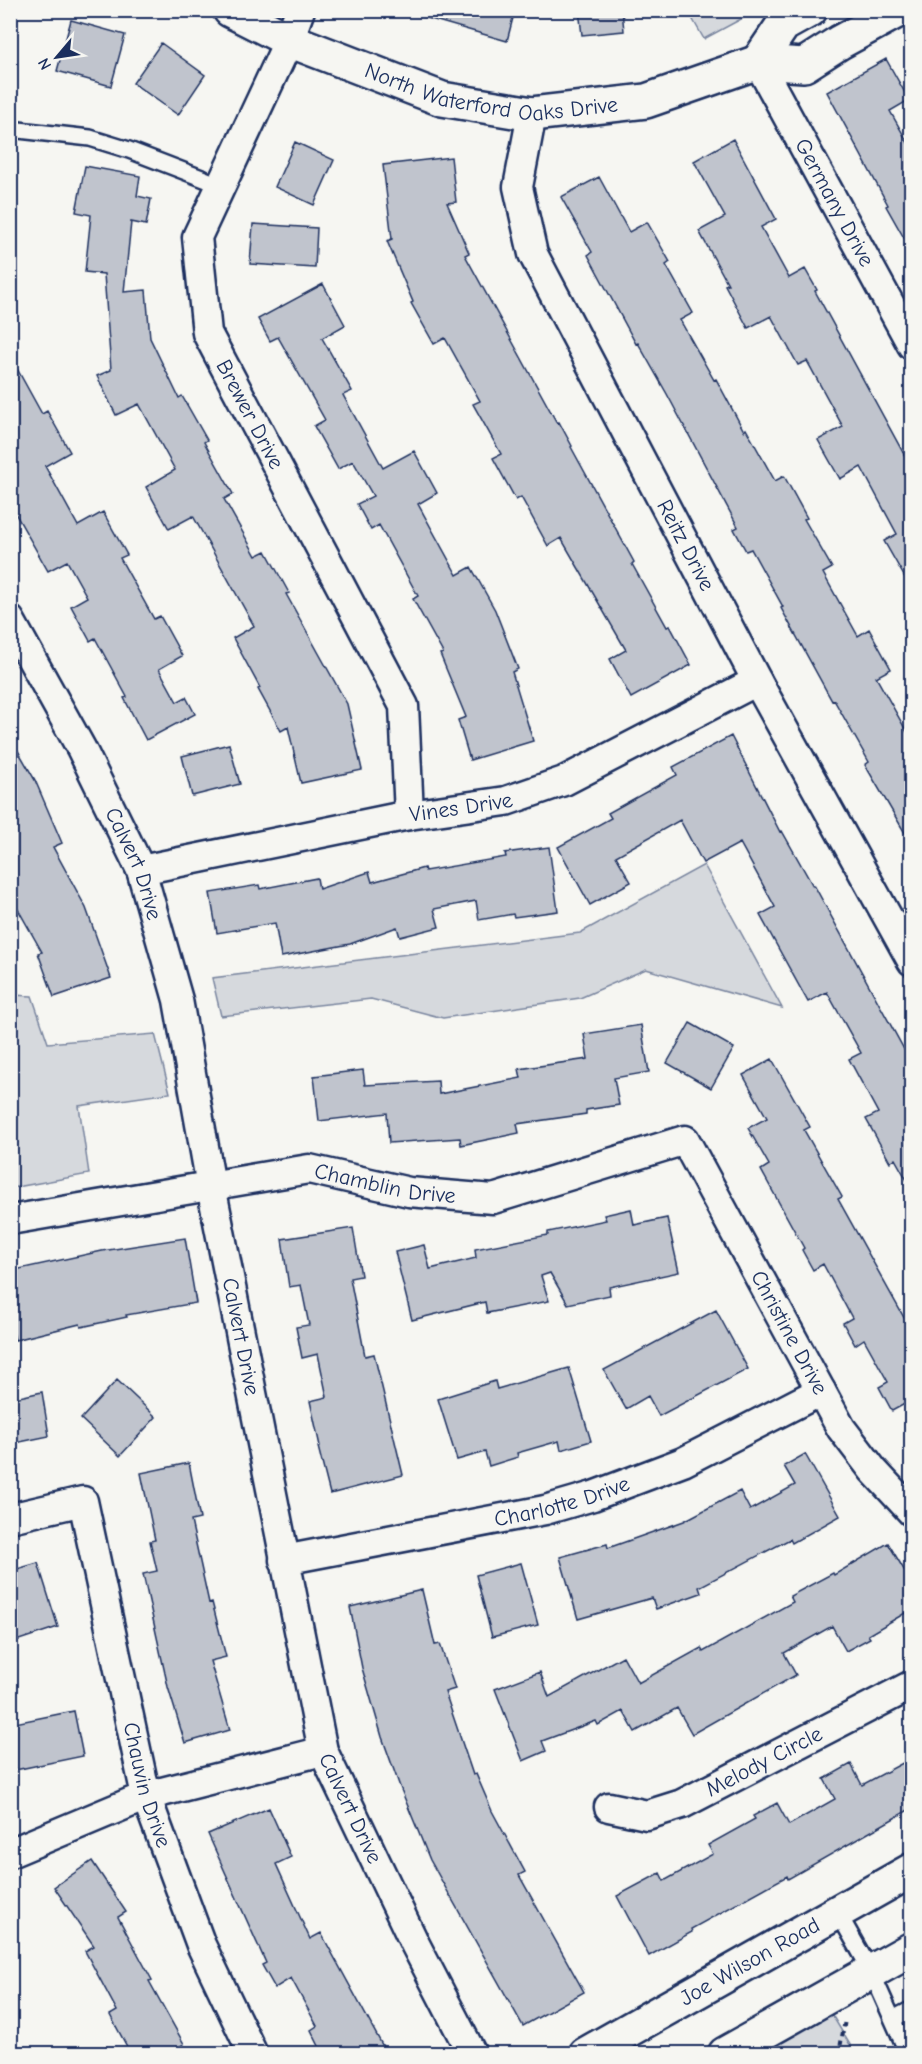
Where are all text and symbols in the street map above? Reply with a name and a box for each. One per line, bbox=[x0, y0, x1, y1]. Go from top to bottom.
north arrow bbox=[27, 27, 87, 87]
text: N bbox=[34, 55, 55, 73]
street label: North Waterford Oaks Drive bbox=[361, 57, 619, 127]
street label: Germany Drive bbox=[789, 134, 880, 271]
street label: Brewer Drive bbox=[210, 355, 290, 474]
street label: Reitz Drive bbox=[651, 495, 720, 595]
street label: Vines Drive bbox=[408, 787, 516, 828]
street label: Calvert Drive bbox=[99, 803, 168, 923]
street label: Chamblin Drive bbox=[312, 1158, 457, 1209]
street label: Christine Drive bbox=[745, 1266, 833, 1399]
street label: Calvert Drive bbox=[217, 1276, 265, 1398]
street label: Charlotte Drive bbox=[492, 1470, 633, 1532]
street label: Chauvin Drive bbox=[118, 1720, 177, 1851]
street label: Melody Circle bbox=[701, 1721, 827, 1802]
street label: Calvert Drive bbox=[313, 1749, 388, 1868]
street label: Joe Wilson Road bbox=[675, 1912, 824, 2011]

